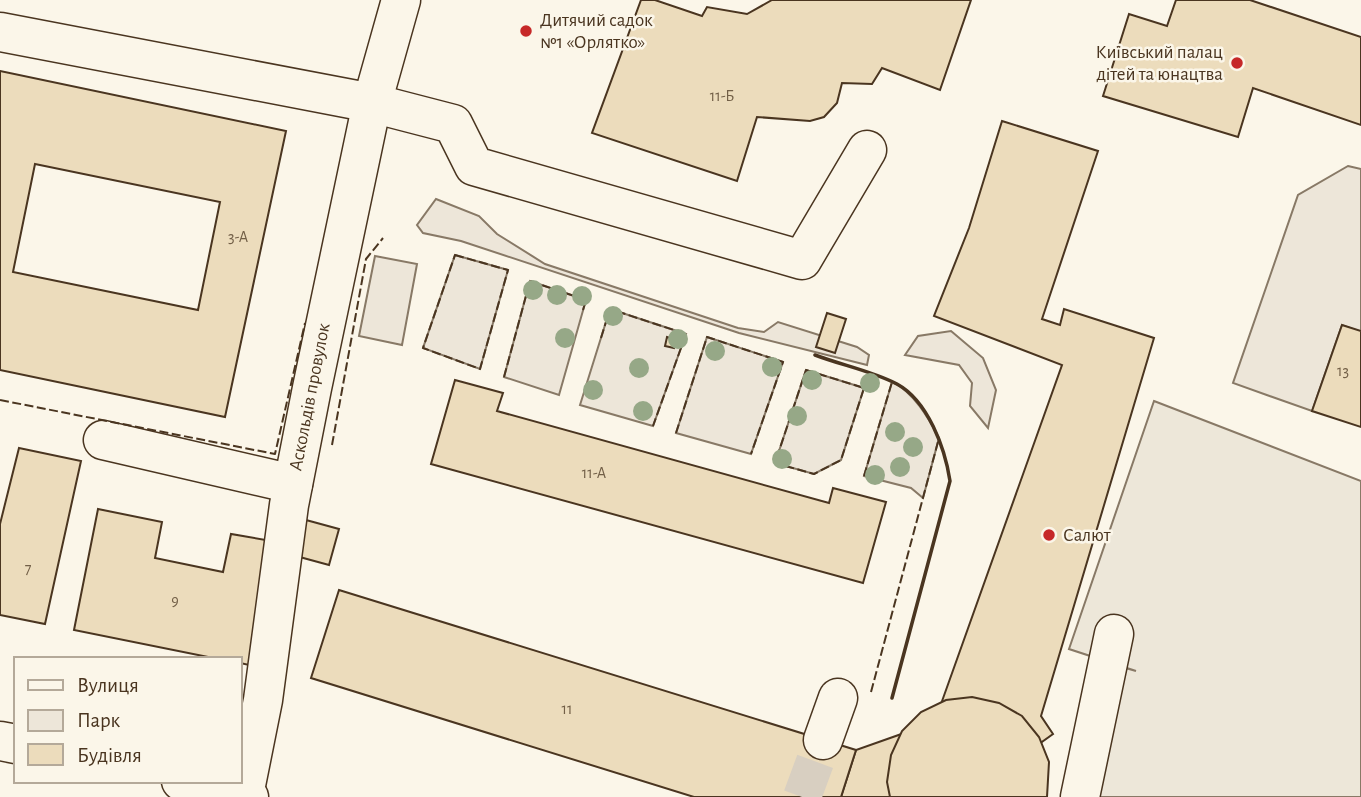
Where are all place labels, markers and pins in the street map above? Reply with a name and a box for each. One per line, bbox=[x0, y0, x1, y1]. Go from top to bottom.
place label: Дитячий садок №1 «Орлятко» bbox=[540, 11, 653, 52]
marker: Дитячий садок №1 «Орлятко» bbox=[518, 23, 534, 39]
place label: Київський палац дітей та юнацтва bbox=[1096, 43, 1223, 84]
marker: Київський палац дітей та юнацтва bbox=[1229, 55, 1245, 71]
place label: Салют bbox=[1063, 526, 1111, 545]
marker: Салют bbox=[1041, 527, 1057, 543]

